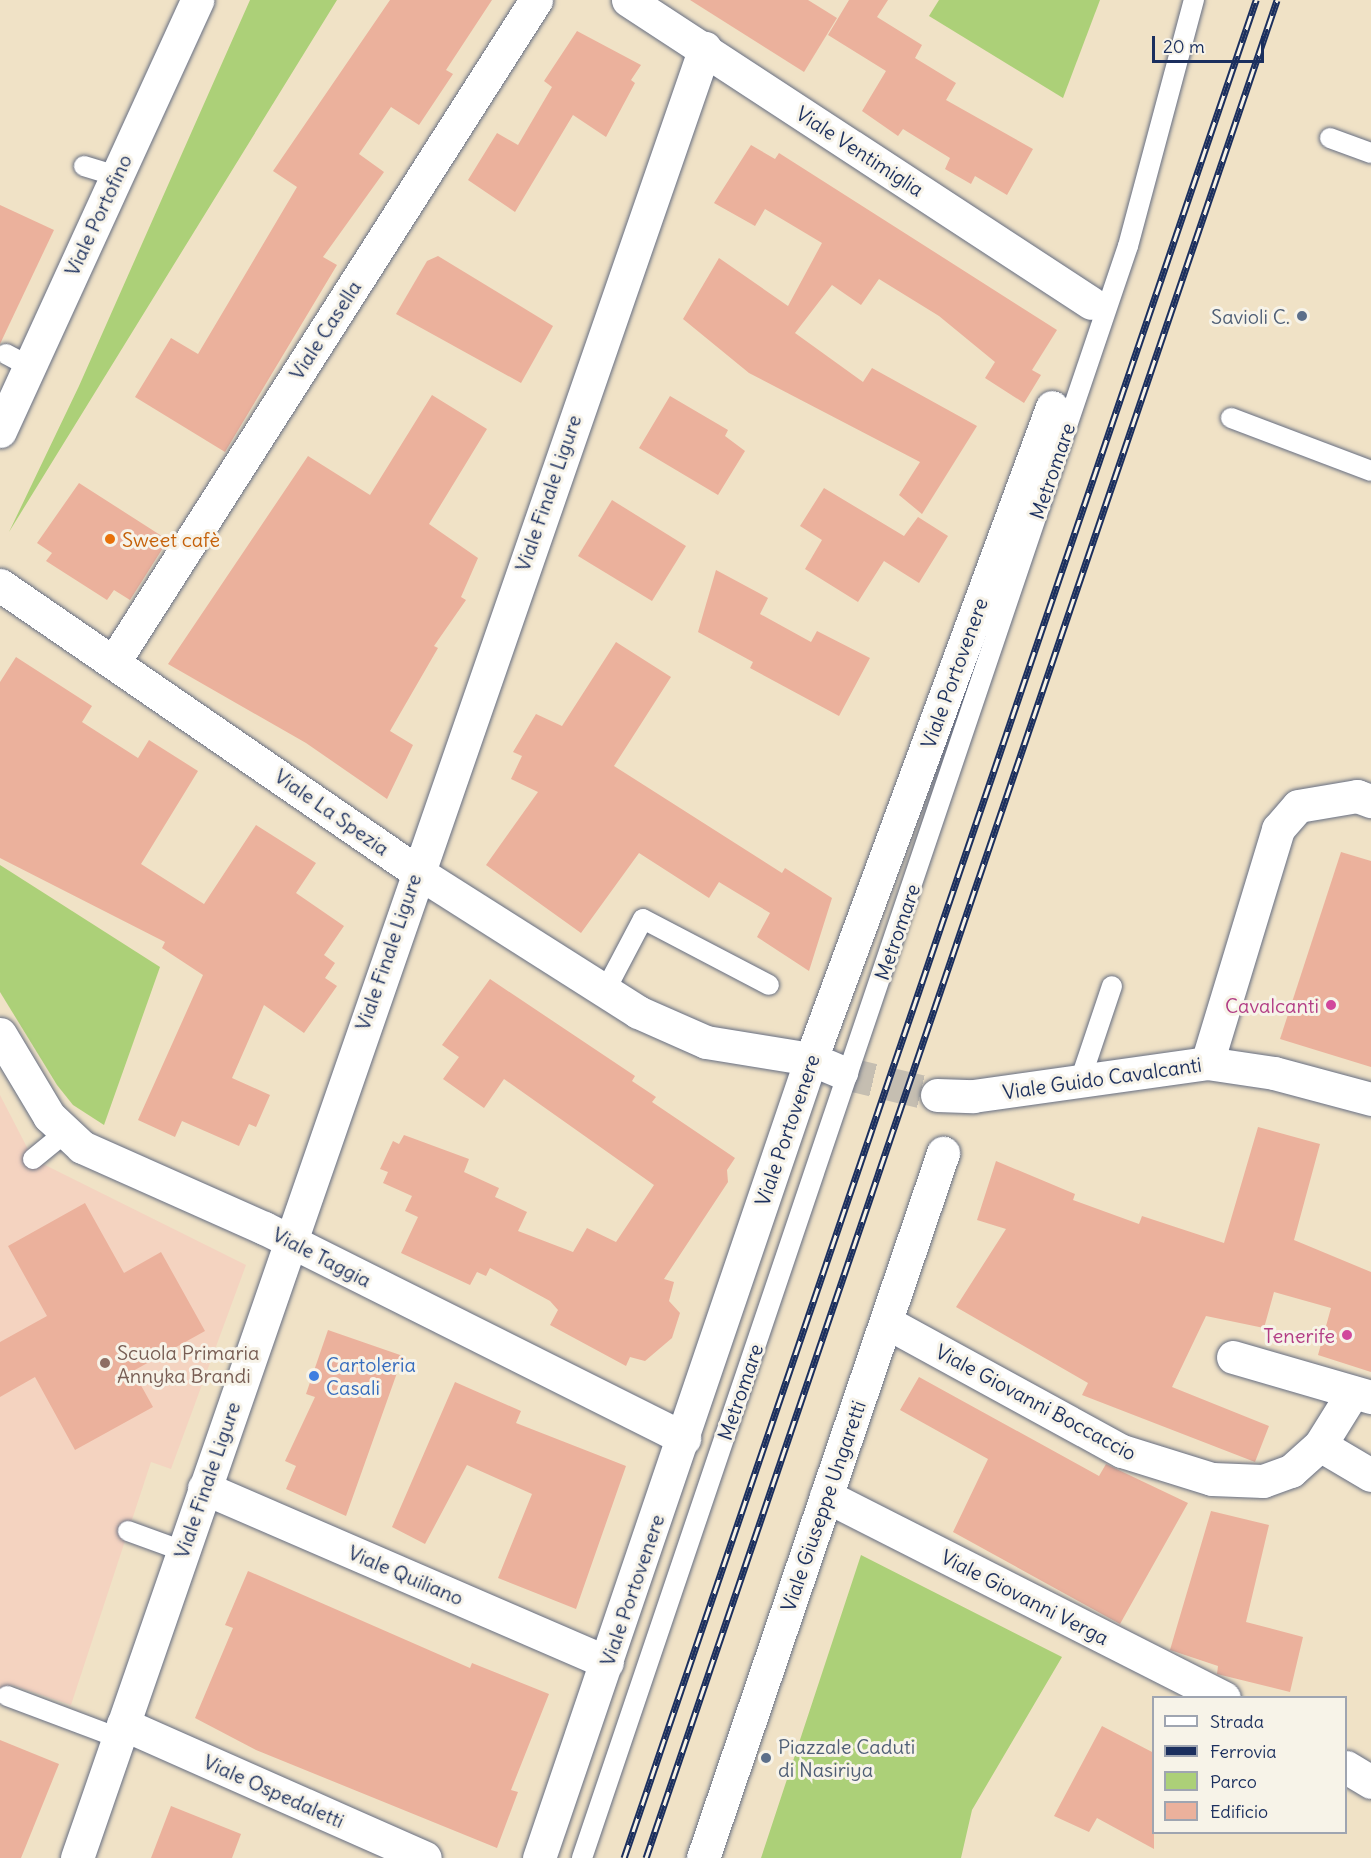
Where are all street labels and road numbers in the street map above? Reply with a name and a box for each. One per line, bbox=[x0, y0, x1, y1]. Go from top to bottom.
street label: Viale Ventimiglia bbox=[792, 101, 928, 201]
street label: Viale Portofino bbox=[59, 151, 137, 279]
street label: Viale Casella bbox=[284, 276, 366, 384]
street label: Viale Finale Ligure bbox=[510, 412, 586, 574]
street label: Metromare bbox=[1024, 420, 1080, 522]
street label: Viale Portovenere bbox=[916, 594, 992, 752]
street label: Viale La Spezia bbox=[270, 764, 394, 860]
street label: Viale Finale Ligure bbox=[350, 871, 426, 1033]
street label: Metromare bbox=[869, 881, 925, 983]
street label: Viale Portovenere bbox=[750, 1051, 824, 1209]
street label: Viale Guido Cavalcanti bbox=[1001, 1052, 1203, 1104]
street label: Viale Taggia bbox=[269, 1222, 375, 1292]
street label: Viale Giovanni Boccaccio bbox=[932, 1339, 1140, 1465]
street label: Metromare bbox=[712, 1341, 768, 1443]
street label: Viale Giuseppe Ungaretti bbox=[776, 1398, 870, 1614]
street label: Viale Finale Ligure bbox=[169, 1399, 245, 1561]
street label: Viale Portovenere bbox=[595, 1511, 669, 1669]
street label: Viale Quiliano bbox=[345, 1540, 467, 1610]
street label: Viale Giovanni Verga bbox=[937, 1544, 1113, 1650]
street label: Viale Ospedaletti bbox=[200, 1749, 348, 1833]

